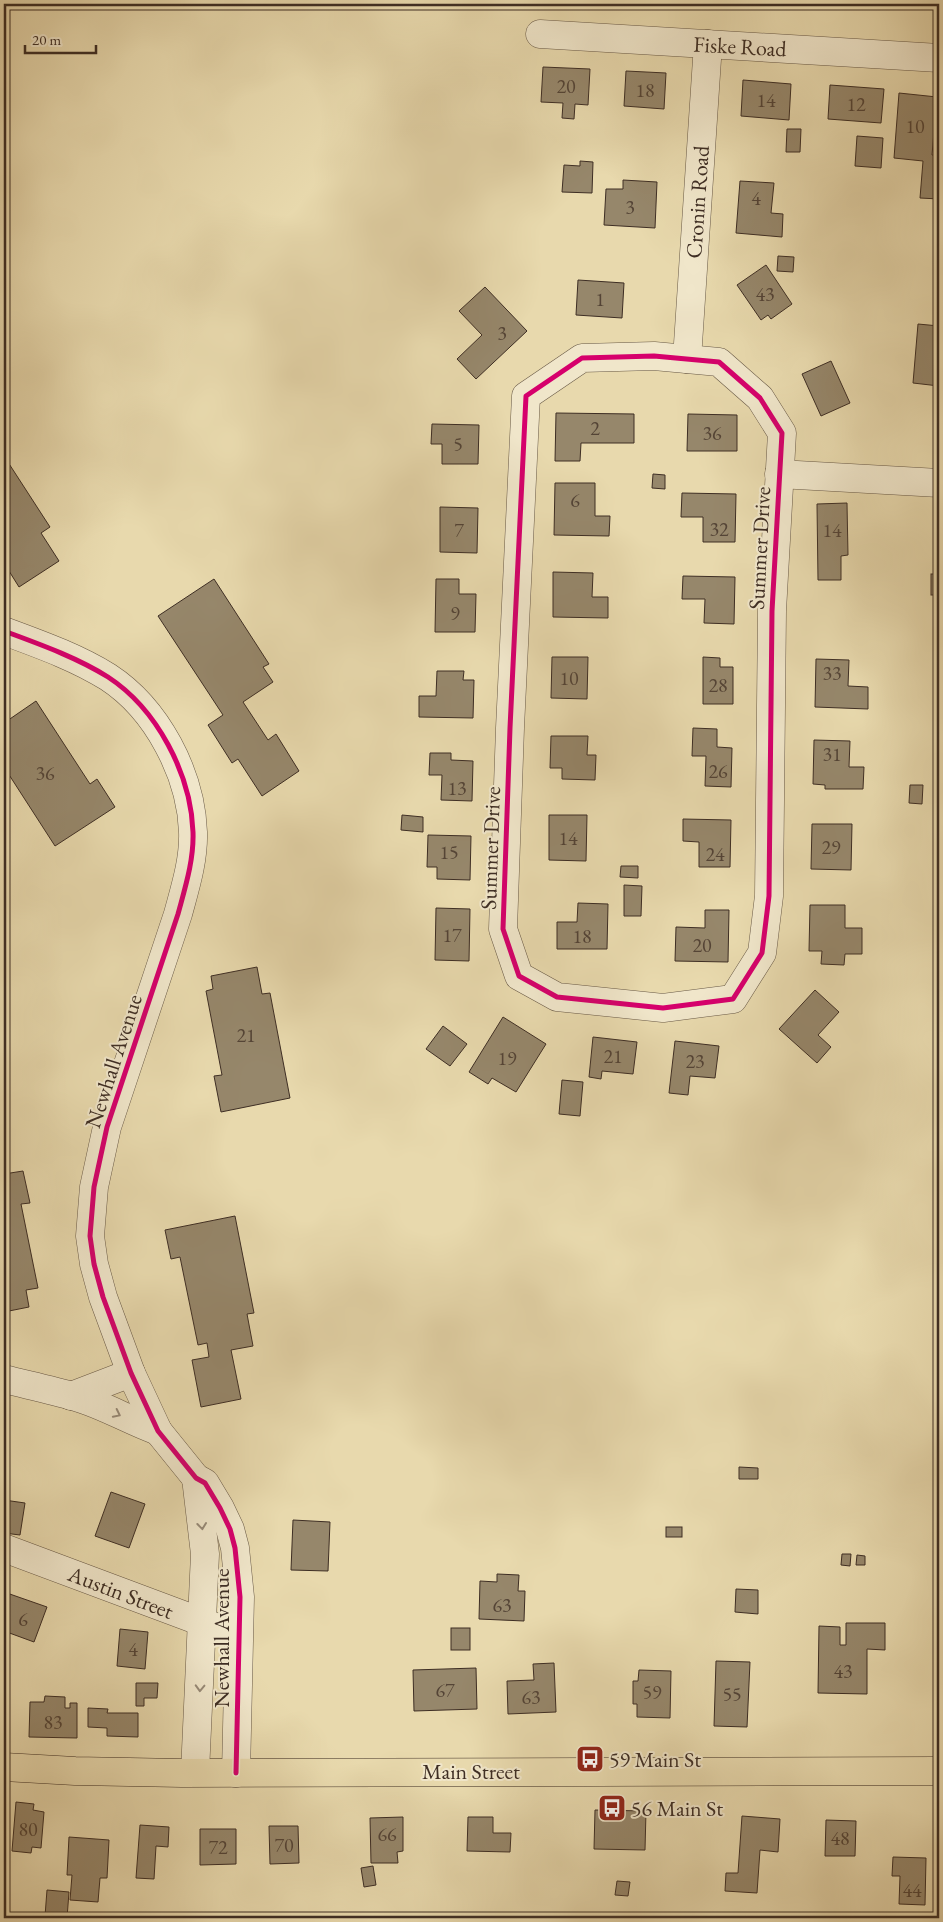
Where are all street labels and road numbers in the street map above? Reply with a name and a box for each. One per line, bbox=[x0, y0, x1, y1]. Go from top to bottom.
street label: Fiske Road bbox=[693, 30, 788, 63]
street label: Cronin Road bbox=[679, 144, 716, 259]
street label: Summer Drive bbox=[742, 485, 777, 610]
street label: Summer Drive bbox=[474, 785, 507, 910]
street label: Newhall Avenue bbox=[78, 990, 149, 1132]
street label: Austin Street bbox=[63, 1559, 178, 1626]
street label: Newhall Avenue bbox=[207, 1568, 236, 1708]
street label: Main Street bbox=[422, 1757, 520, 1786]

